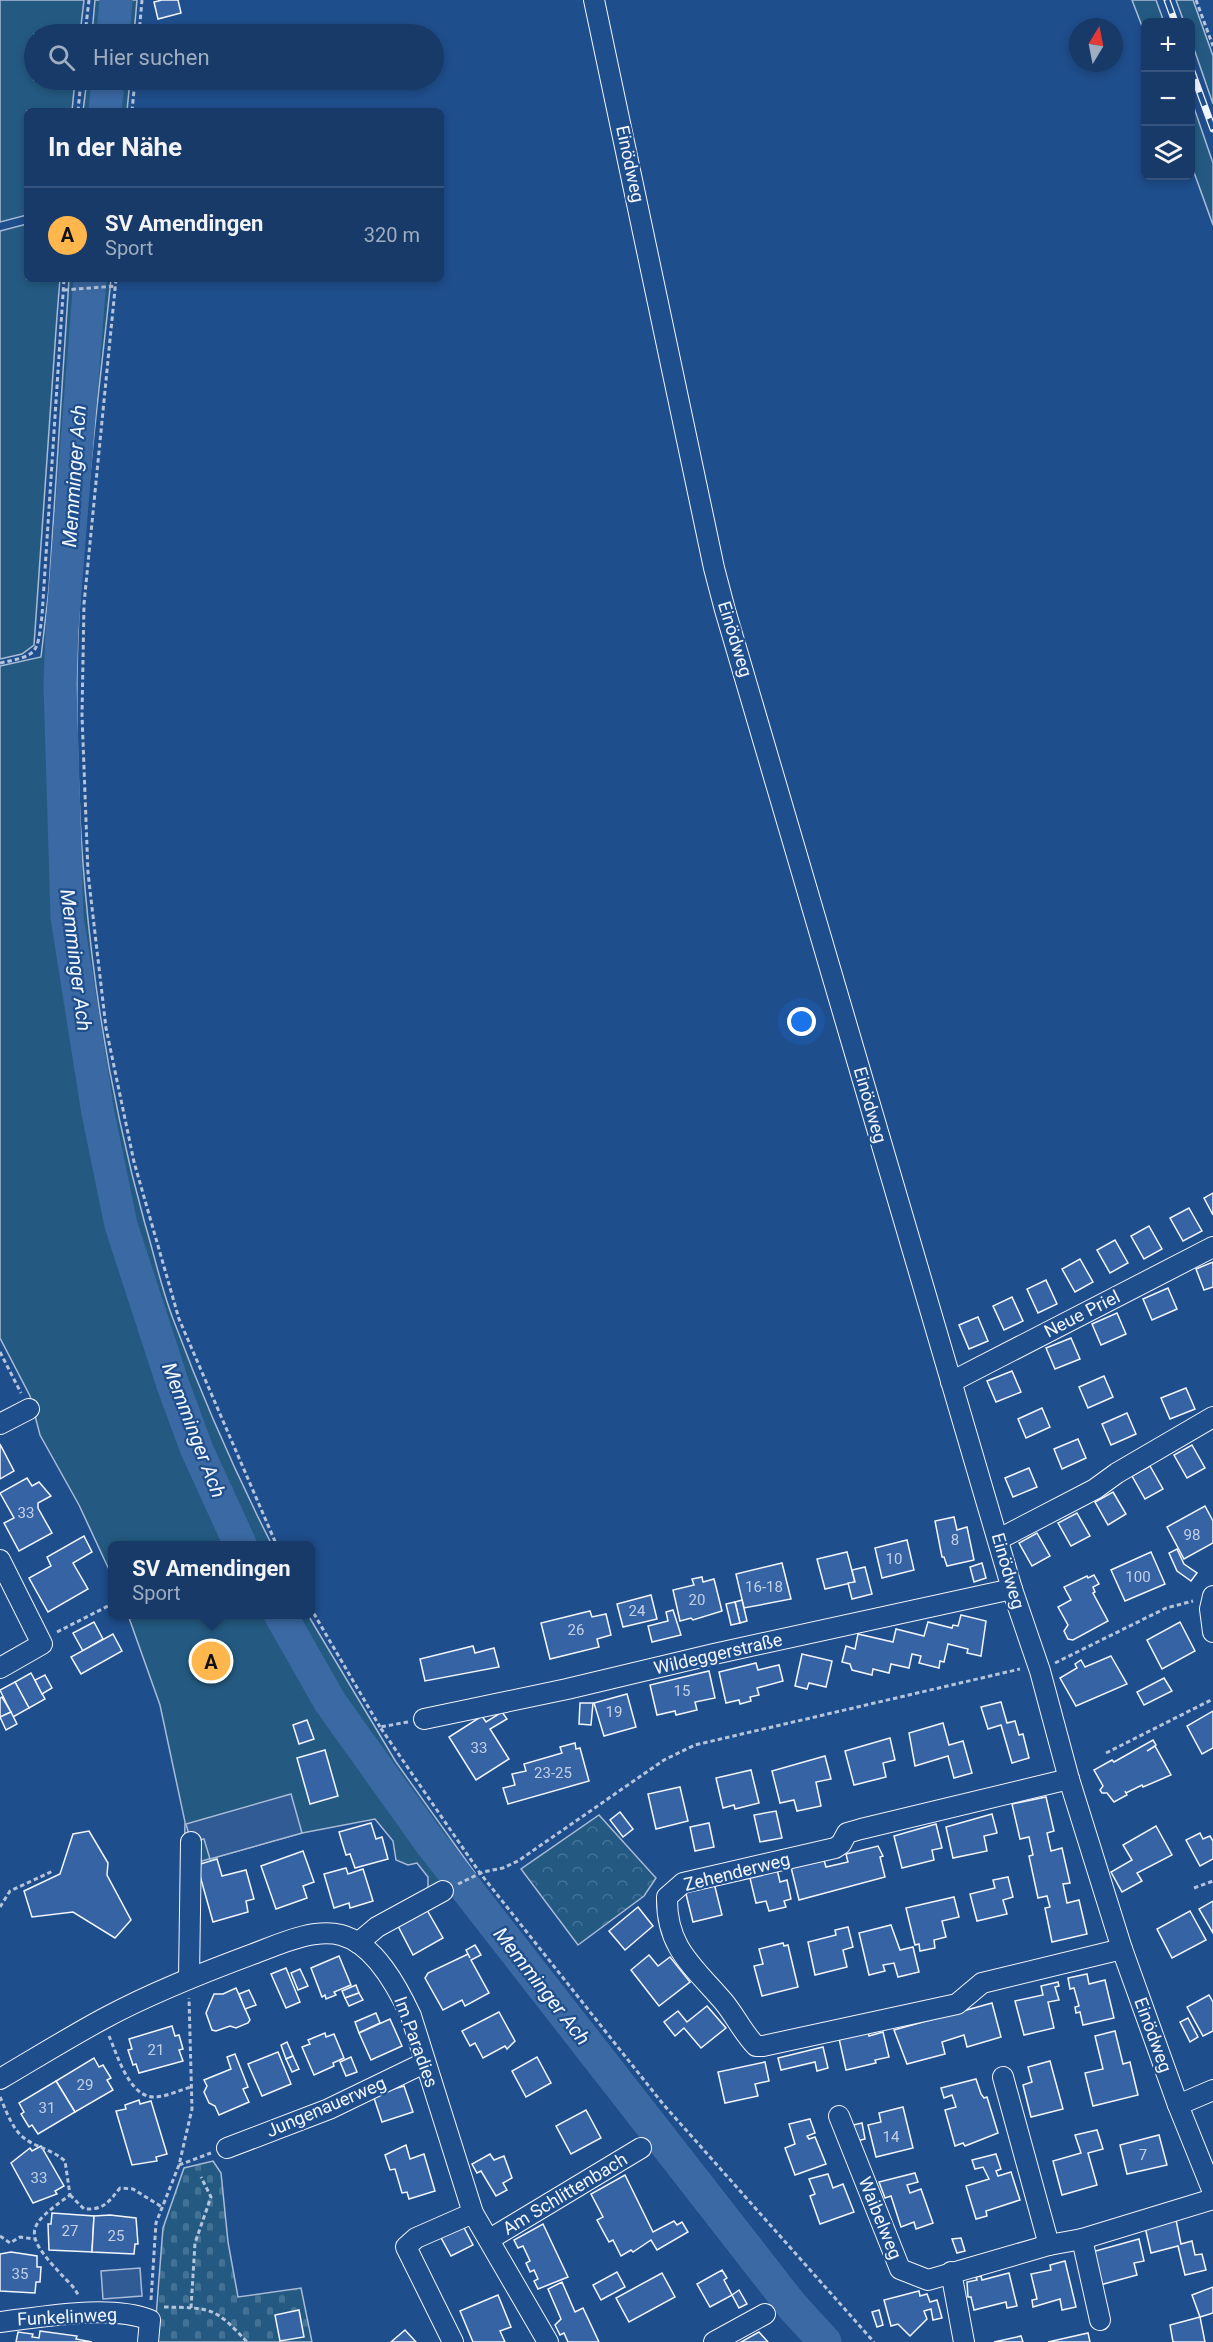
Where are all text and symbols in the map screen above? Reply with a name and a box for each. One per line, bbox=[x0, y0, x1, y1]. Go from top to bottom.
north arrow bbox=[1069, 18, 1123, 72]
map controls bbox=[1141, 18, 1195, 180]
button: + bbox=[1141, 18, 1195, 72]
search box bbox=[24, 24, 444, 90]
icon: search bbox=[45, 41, 78, 74]
text: Hier suchen bbox=[93, 45, 210, 70]
button: − bbox=[1141, 72, 1195, 126]
street label: Einödweg bbox=[612, 123, 649, 204]
button: layers bbox=[1141, 126, 1195, 180]
text: In der Nähe bbox=[48, 132, 182, 162]
text: SV Amendingen bbox=[105, 211, 263, 236]
text: A bbox=[61, 223, 74, 247]
text: 320 m bbox=[364, 223, 420, 247]
text: Sport bbox=[105, 236, 153, 260]
water label: Memminger Ach bbox=[57, 404, 91, 548]
street label: Einödweg bbox=[714, 598, 757, 679]
water label: Memminger Ach bbox=[55, 888, 97, 1032]
your location bbox=[787, 1007, 816, 1036]
street label: Einödweg bbox=[850, 1064, 891, 1145]
street label: Neue Priel bbox=[1040, 1286, 1123, 1342]
water label: Memminger Ach bbox=[157, 1359, 231, 1501]
house number: 33 bbox=[18, 1504, 34, 1522]
house number: 98 bbox=[1184, 1526, 1200, 1544]
street label: Einödweg bbox=[988, 1530, 1029, 1611]
house number: 8 bbox=[951, 1531, 959, 1549]
popup bbox=[108, 1541, 315, 1619]
house number: 10 bbox=[886, 1550, 902, 1568]
text: SV Amendingen bbox=[132, 1556, 291, 1581]
house number: 100 bbox=[1125, 1568, 1151, 1586]
house number: 16-18 bbox=[745, 1578, 783, 1596]
text: Sport bbox=[132, 1581, 181, 1605]
house number: 20 bbox=[689, 1591, 705, 1609]
house number: 24 bbox=[629, 1602, 646, 1620]
house number: 26 bbox=[568, 1621, 584, 1639]
street label: Wildeggerstraße bbox=[652, 1629, 784, 1679]
pin: A bbox=[192, 1638, 230, 1684]
house number: 15 bbox=[674, 1682, 690, 1700]
house number: 19 bbox=[606, 1703, 622, 1721]
house number: 33 bbox=[471, 1739, 487, 1757]
house number: 23-25 bbox=[534, 1764, 572, 1782]
street label: Zehenderweg bbox=[682, 1848, 792, 1895]
water label: Memminger Ach bbox=[489, 1922, 595, 2050]
street label: Im Paradies bbox=[390, 1994, 443, 2090]
street label: Einödweg bbox=[1130, 1995, 1177, 2075]
house number: 21 bbox=[148, 2041, 164, 2059]
street label: Jungenauerweg bbox=[263, 2072, 389, 2141]
house number: 29 bbox=[77, 2076, 93, 2094]
house number: 31 bbox=[39, 2099, 55, 2117]
house number: 14 bbox=[883, 2128, 900, 2146]
house number: 7 bbox=[1139, 2146, 1147, 2164]
street label: Am Schlittenbach bbox=[499, 2148, 631, 2239]
house number: 33 bbox=[31, 2169, 47, 2187]
street label: Waibelweg bbox=[854, 2174, 907, 2262]
house number: 27 bbox=[62, 2222, 78, 2240]
house number: 25 bbox=[108, 2227, 124, 2245]
house number: 35 bbox=[12, 2265, 28, 2283]
street label: Funkelinweg bbox=[17, 2303, 117, 2330]

